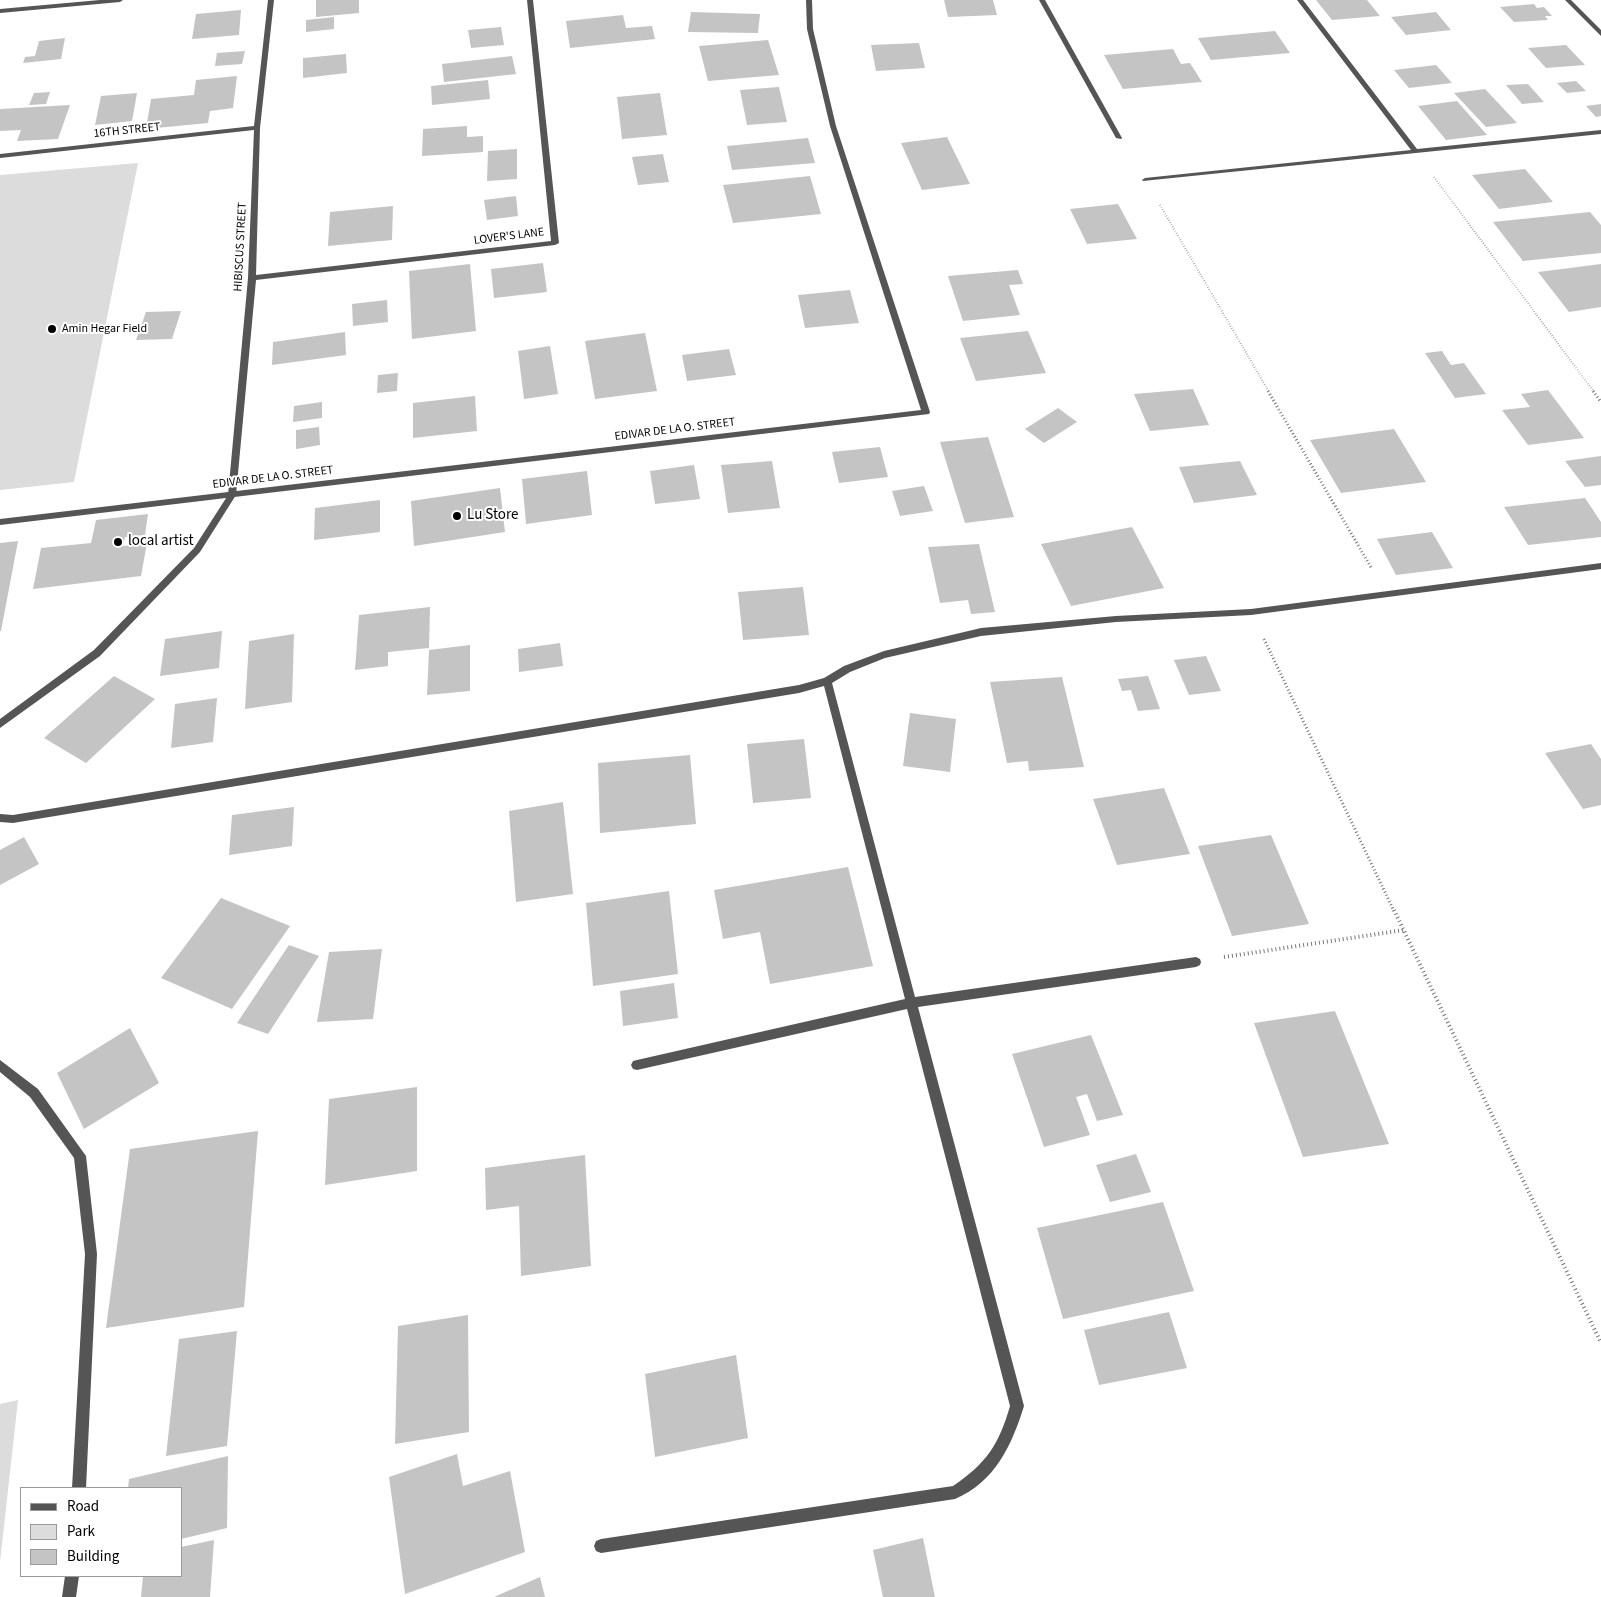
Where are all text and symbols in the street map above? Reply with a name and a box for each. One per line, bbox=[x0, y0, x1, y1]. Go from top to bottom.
street label: 16TH STREET bbox=[93, 120, 161, 142]
street label: HIBISCUS STREET bbox=[231, 202, 251, 292]
street label: LOVER'S LANE bbox=[473, 226, 545, 248]
place label: Amin Hegar Field bbox=[62, 322, 147, 336]
marker: Amin Hegar Field bbox=[46, 323, 58, 335]
street label: EDIVAR DE LA O. STREET bbox=[614, 415, 736, 445]
street label: EDIVAR DE LA O. STREET bbox=[212, 463, 334, 493]
place label: Lu Store bbox=[467, 507, 518, 525]
marker: Lu Store bbox=[451, 510, 463, 522]
place label: local artist bbox=[128, 533, 194, 551]
marker: local artist bbox=[112, 536, 124, 548]
legend bbox=[20, 1487, 182, 1577]
text: Road bbox=[67, 1496, 99, 1517]
text: Park bbox=[67, 1521, 95, 1542]
text: Building bbox=[67, 1546, 119, 1567]

